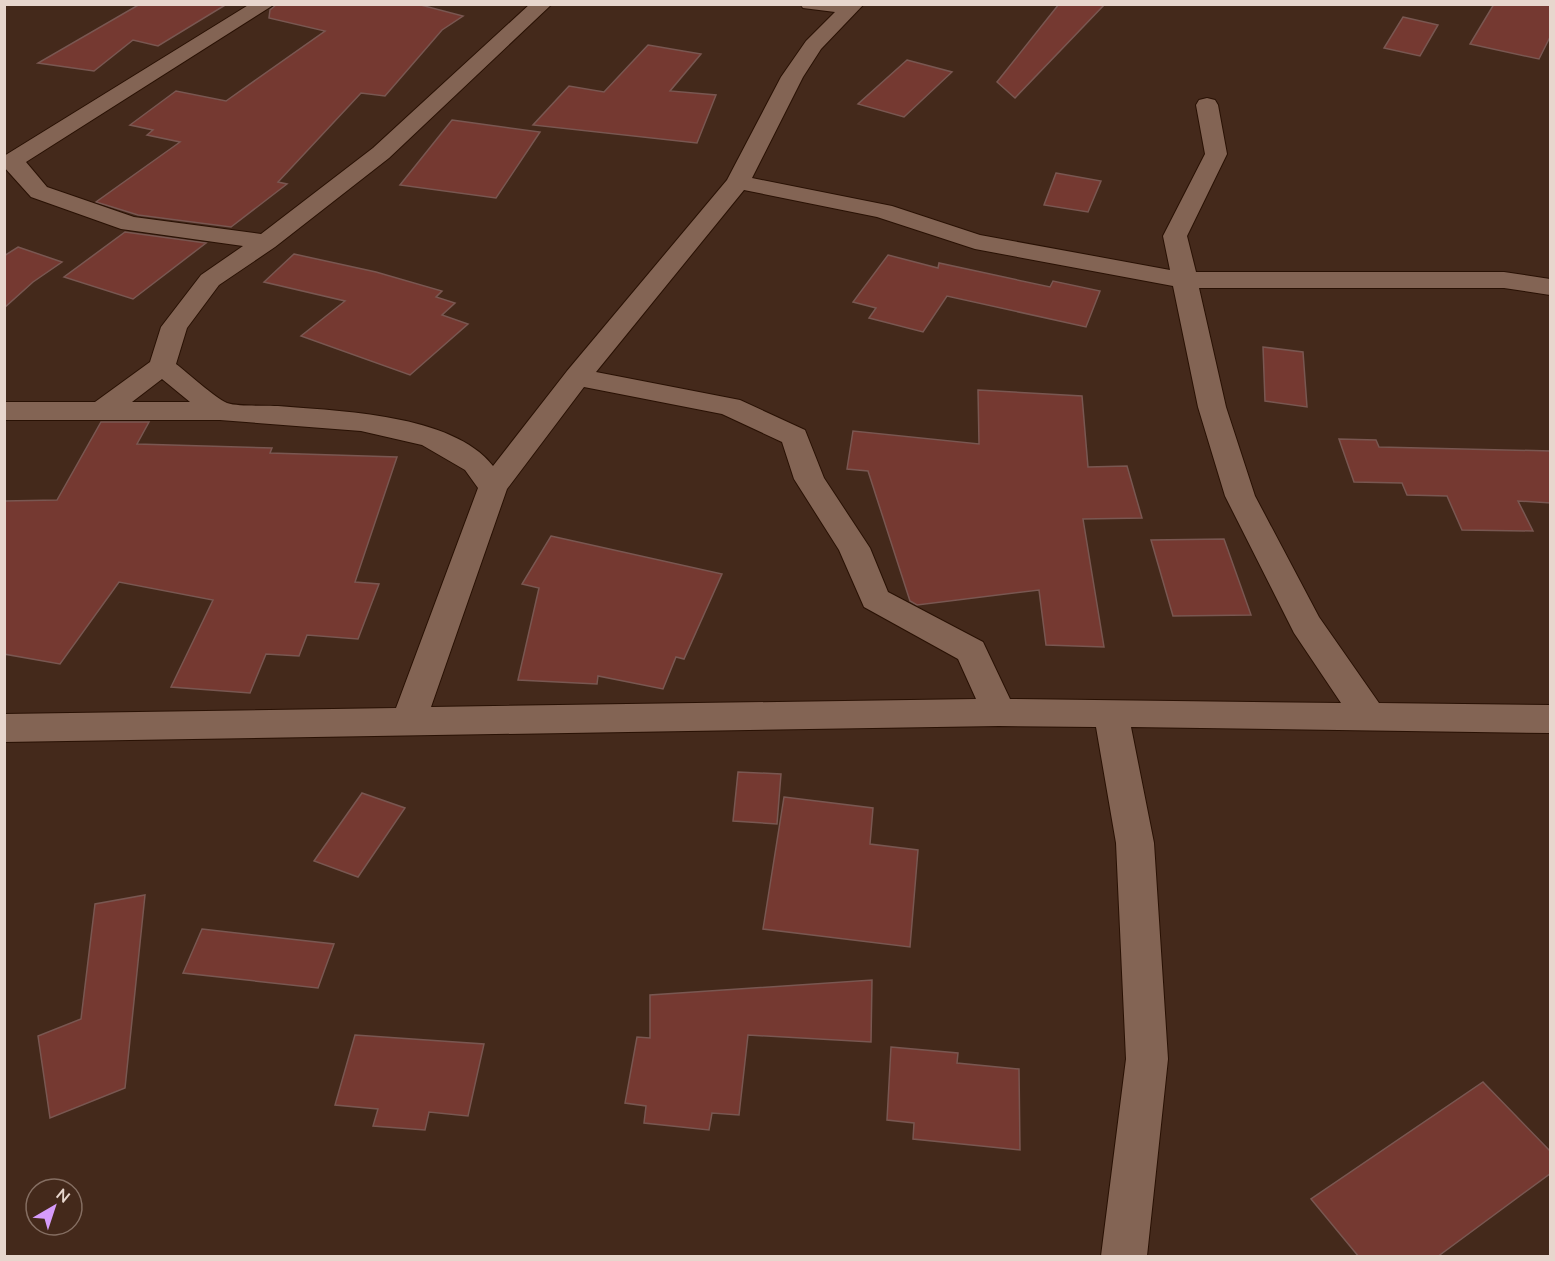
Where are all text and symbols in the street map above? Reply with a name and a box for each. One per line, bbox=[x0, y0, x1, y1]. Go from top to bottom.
north arrow bbox=[24, 1177, 84, 1237]
text: N bbox=[51, 1184, 74, 1208]

